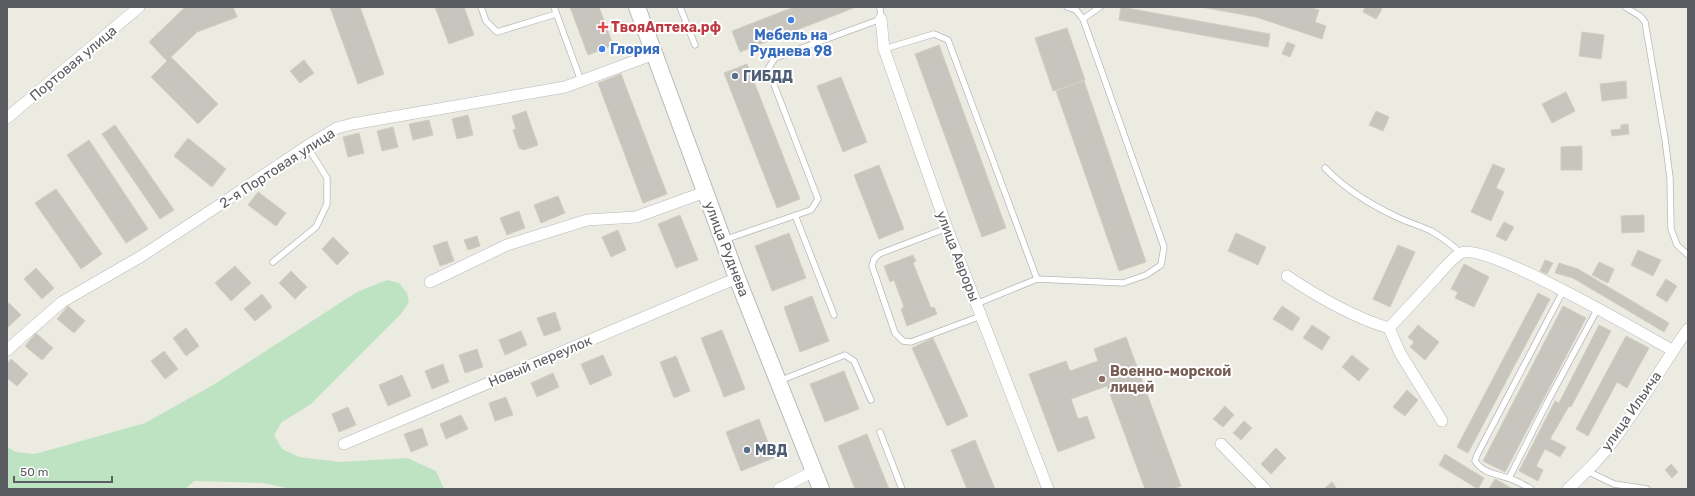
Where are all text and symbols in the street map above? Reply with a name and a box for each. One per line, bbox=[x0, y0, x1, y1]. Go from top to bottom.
marker: Мебель на Руднева 98 bbox=[786, 15, 796, 25]
place label: ТвояАптека.рф bbox=[611, 19, 721, 36]
street label: Портовая улица bbox=[26, 22, 120, 105]
marker: ТвояАптека.рф bbox=[598, 22, 608, 32]
place label: Мебель на Руднева 98 bbox=[750, 27, 832, 60]
place label: Глория bbox=[610, 41, 660, 58]
marker: Глория bbox=[597, 44, 607, 54]
place label: ГИБДД bbox=[743, 68, 793, 85]
marker: ГИБДД bbox=[730, 71, 740, 81]
street label: 2-я Портовая улица bbox=[216, 125, 338, 212]
street label: улица Руднева bbox=[701, 199, 753, 299]
street label: улица Авроры bbox=[932, 209, 983, 304]
street label: Новый переулок bbox=[486, 332, 595, 391]
place label: Военно-морской лицей bbox=[1110, 363, 1231, 396]
street label: улица Ильича bbox=[1598, 368, 1665, 454]
marker: Военно-морской лицей bbox=[1097, 374, 1107, 384]
place label: МВД bbox=[755, 442, 787, 459]
marker: МВД bbox=[742, 445, 752, 455]
scale bar bbox=[14, 458, 112, 484]
text: 50 m bbox=[20, 465, 48, 479]

